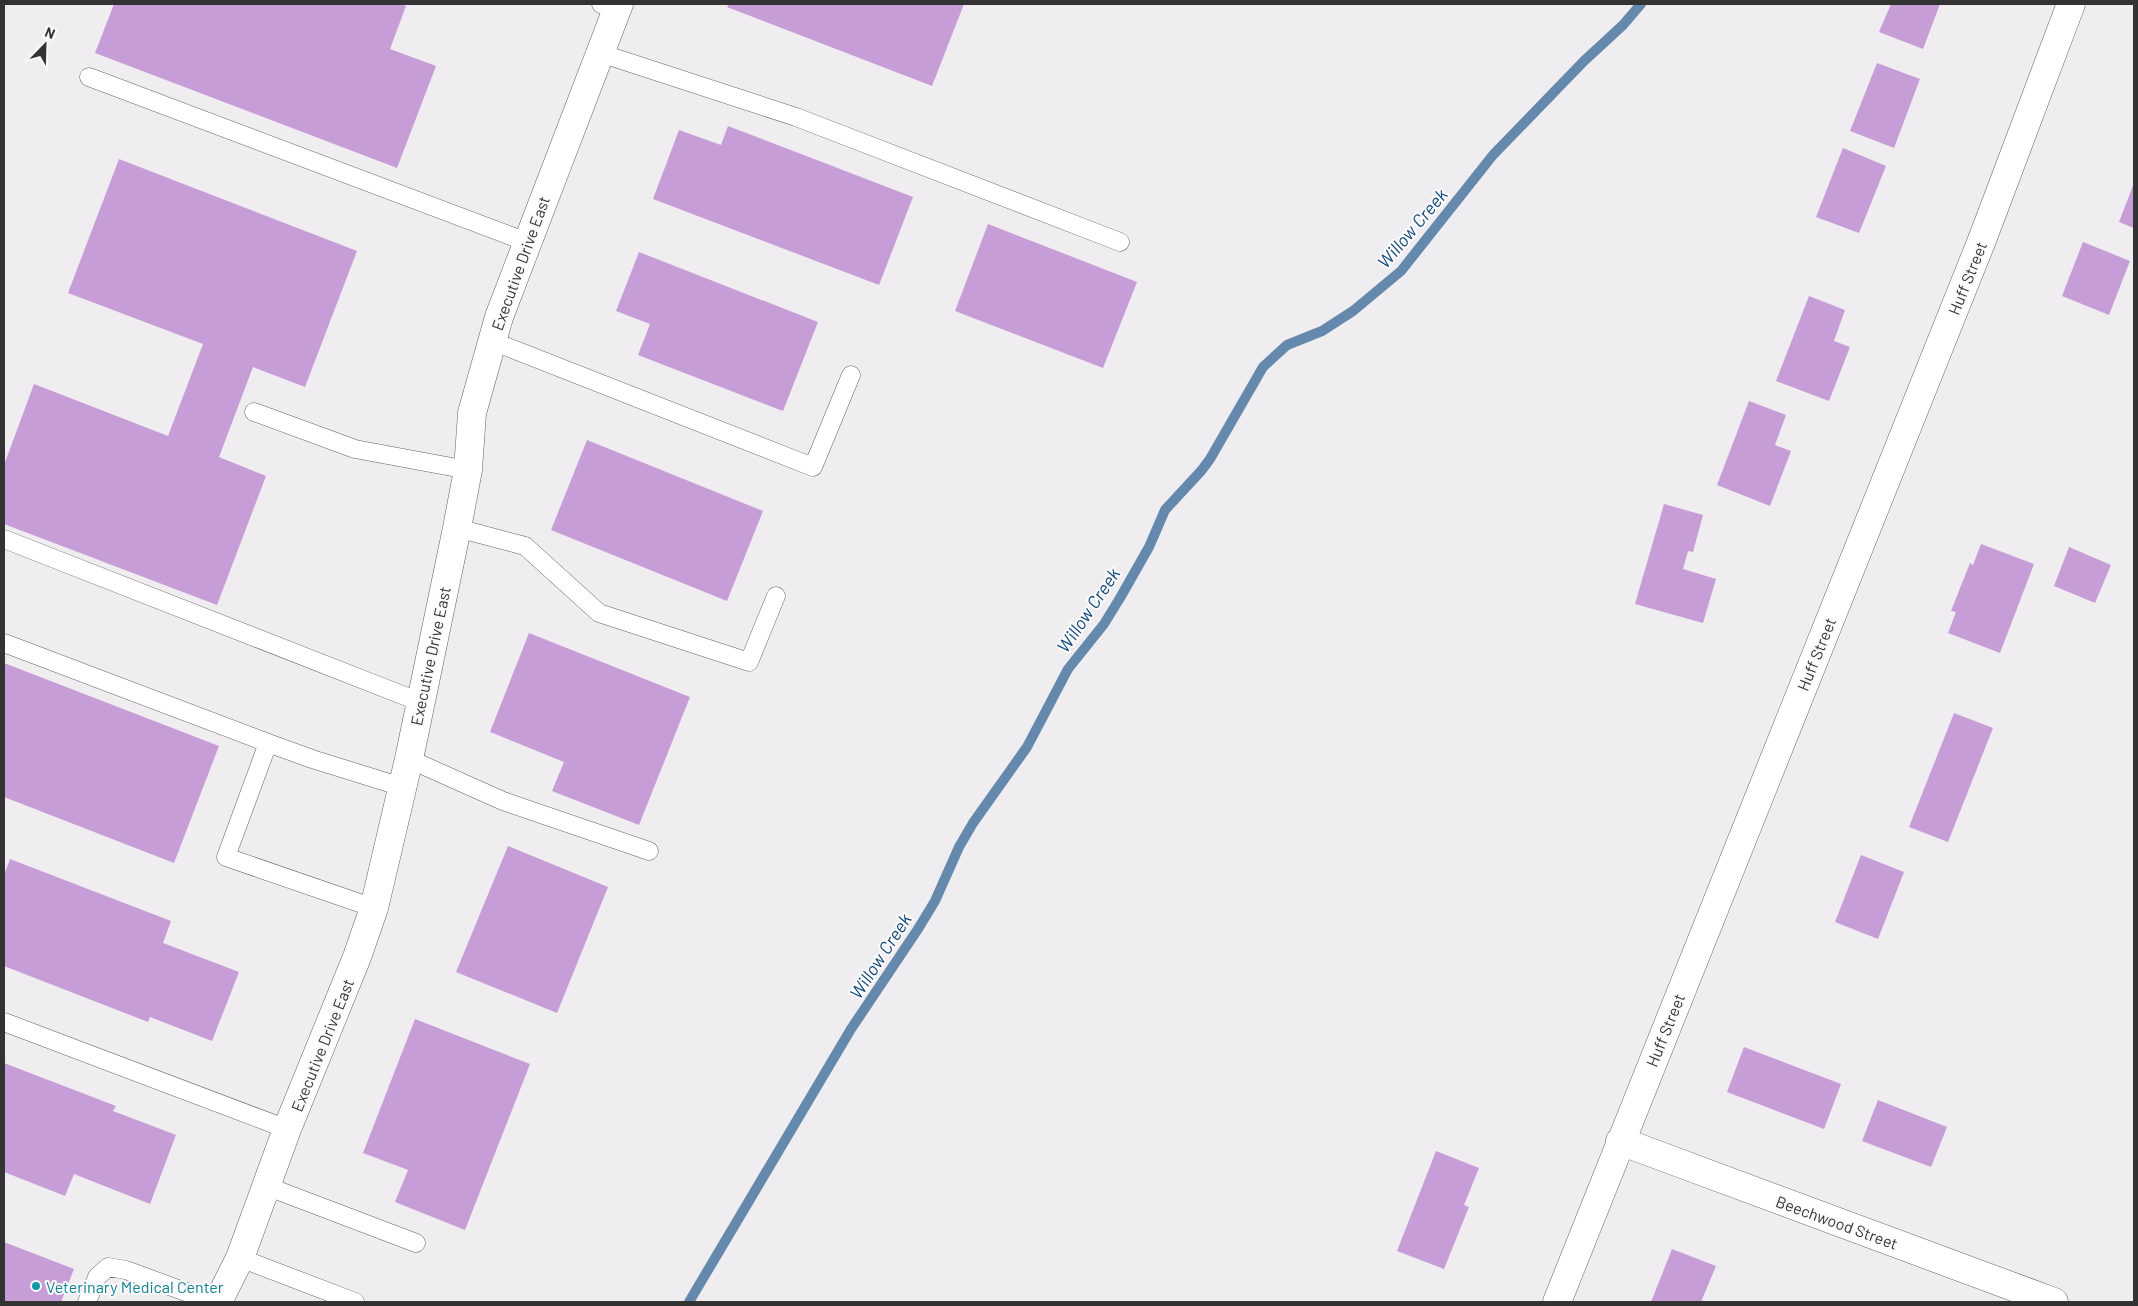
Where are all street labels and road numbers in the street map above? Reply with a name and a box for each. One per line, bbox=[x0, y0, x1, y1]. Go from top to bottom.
street label: Executive Drive East bbox=[487, 193, 553, 333]
street label: Huff Street bbox=[1944, 239, 1990, 317]
street label: Executive Drive East bbox=[406, 585, 454, 727]
street label: Huff Street bbox=[1793, 615, 1839, 693]
street label: Executive Drive East bbox=[287, 976, 357, 1114]
street label: Huff Street bbox=[1642, 991, 1688, 1069]
street label: Beechwood Street bbox=[1774, 1191, 1900, 1253]

